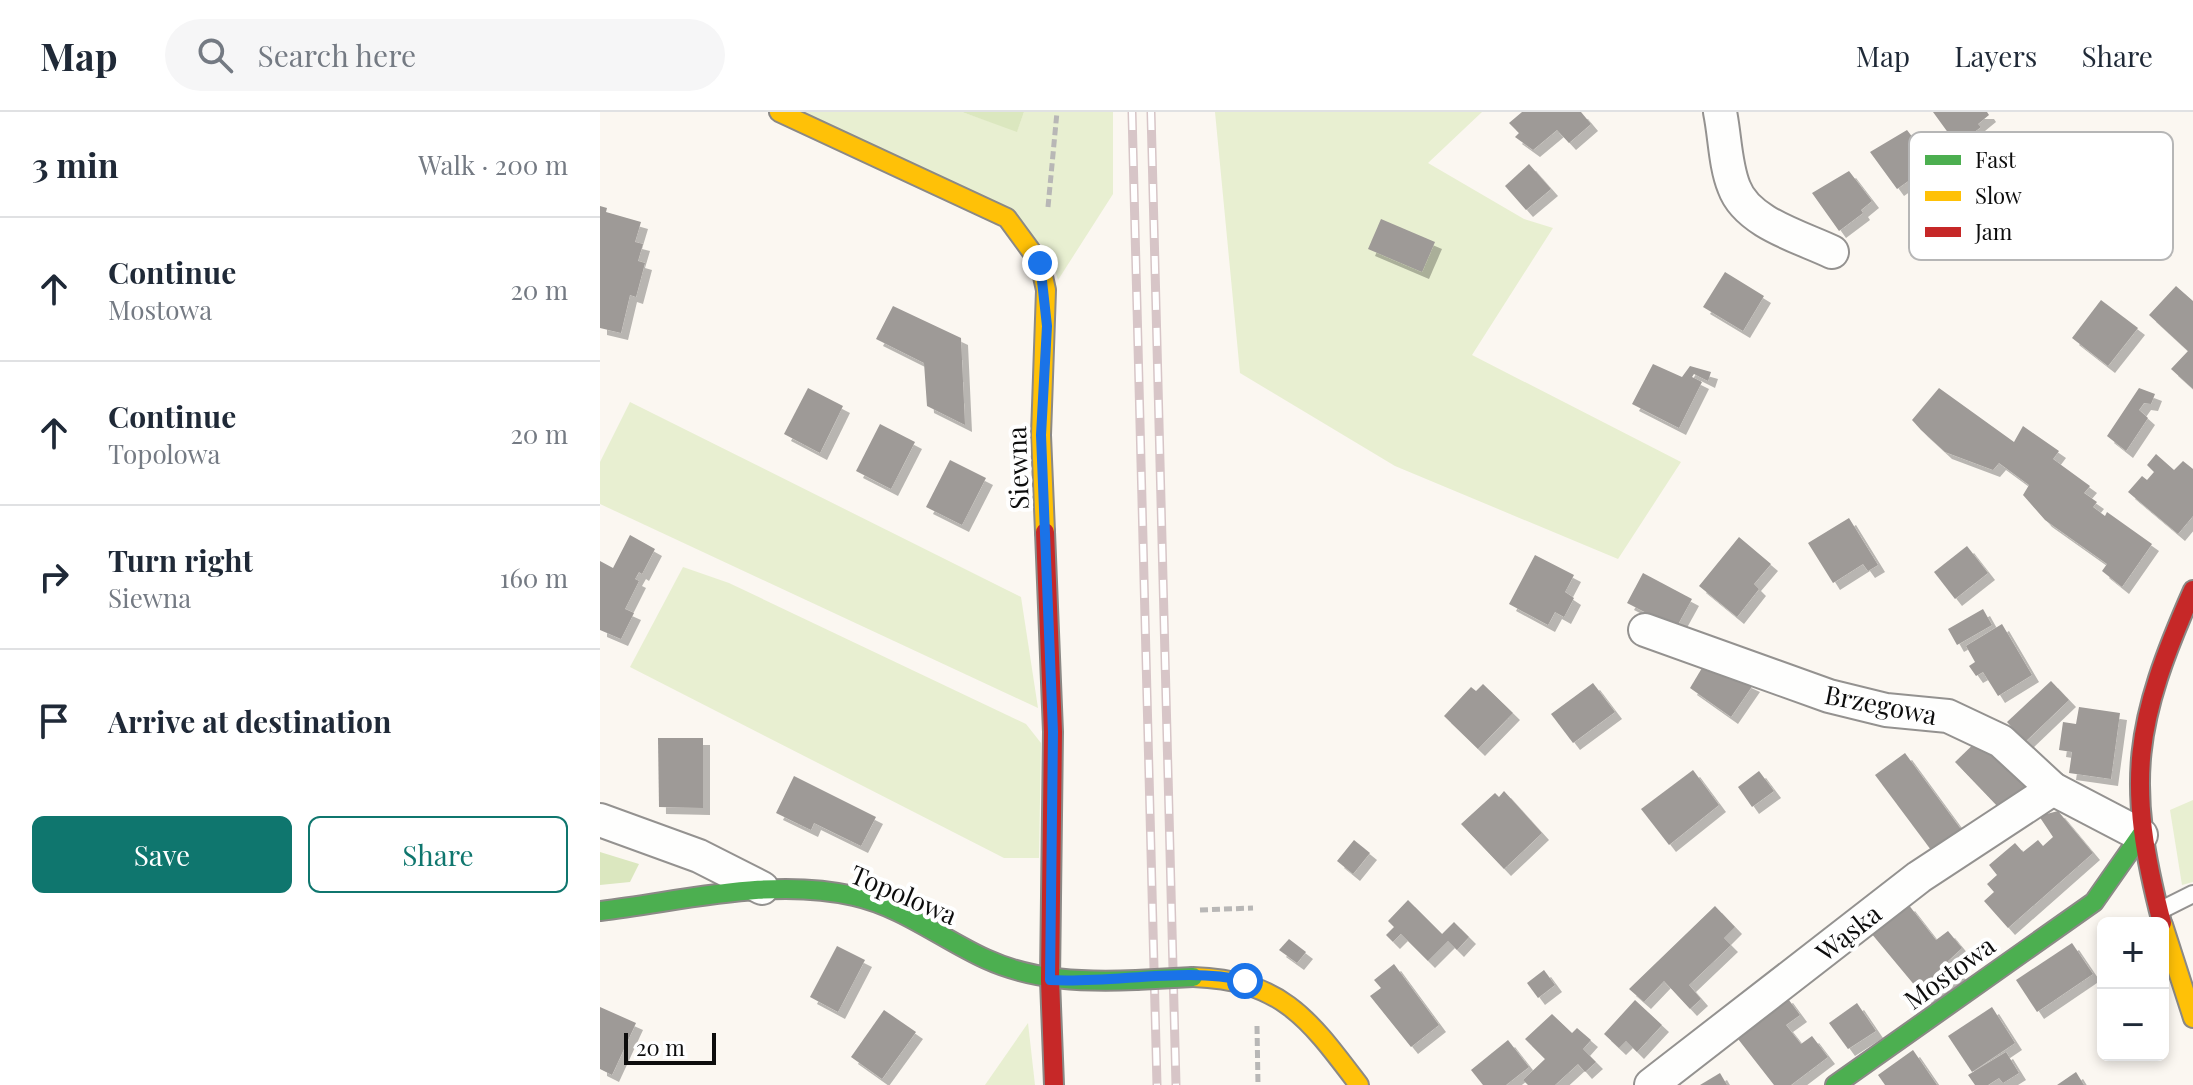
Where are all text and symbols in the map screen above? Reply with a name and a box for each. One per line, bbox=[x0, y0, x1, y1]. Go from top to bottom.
search box bbox=[165, 19, 725, 91]
text: Map bbox=[40, 30, 117, 81]
icon: search bbox=[193, 33, 237, 77]
text: Search here bbox=[257, 35, 416, 75]
text: Map bbox=[1856, 37, 1910, 74]
text: Layers bbox=[1954, 37, 2037, 74]
text: Share bbox=[2081, 37, 2153, 74]
legend bbox=[1909, 132, 2173, 260]
text: 3 min bbox=[32, 141, 119, 187]
text: Fast bbox=[1975, 144, 2017, 174]
text: Walk · 200 m bbox=[418, 147, 568, 182]
text: Slow bbox=[1975, 180, 2022, 210]
text: Jam bbox=[1974, 216, 2013, 246]
route end bbox=[1022, 245, 1058, 281]
text: Continue bbox=[108, 252, 236, 292]
icon: ahead bbox=[32, 267, 76, 311]
text: 20 m bbox=[510, 272, 568, 307]
text: Mostowa bbox=[108, 292, 212, 327]
text: Continue bbox=[108, 396, 236, 436]
icon: ahead bbox=[32, 411, 76, 455]
text: 20 m bbox=[510, 416, 568, 451]
street label: Siewna bbox=[998, 426, 1036, 510]
text: Topolowa bbox=[108, 436, 220, 471]
text: Turn right bbox=[108, 540, 253, 580]
icon: right bbox=[32, 555, 76, 599]
text: 160 m bbox=[500, 560, 568, 595]
text: Siewna bbox=[108, 580, 191, 615]
street label: Brzegowa bbox=[1822, 676, 1940, 732]
icon: arrive bbox=[32, 699, 76, 743]
text: Arrive at destination bbox=[108, 701, 391, 741]
button: Save bbox=[32, 816, 292, 893]
button: Share bbox=[308, 816, 568, 893]
street label: Topolowa bbox=[845, 856, 963, 932]
street label: Wąska bbox=[1807, 895, 1888, 969]
map controls bbox=[2097, 917, 2169, 1061]
button: + bbox=[2097, 917, 2169, 989]
street label: Mostowa bbox=[1897, 927, 2001, 1017]
route start bbox=[1227, 963, 1263, 999]
button: − bbox=[2097, 989, 2169, 1061]
scale bar bbox=[624, 1029, 716, 1065]
text: 20 m bbox=[636, 1032, 685, 1062]

